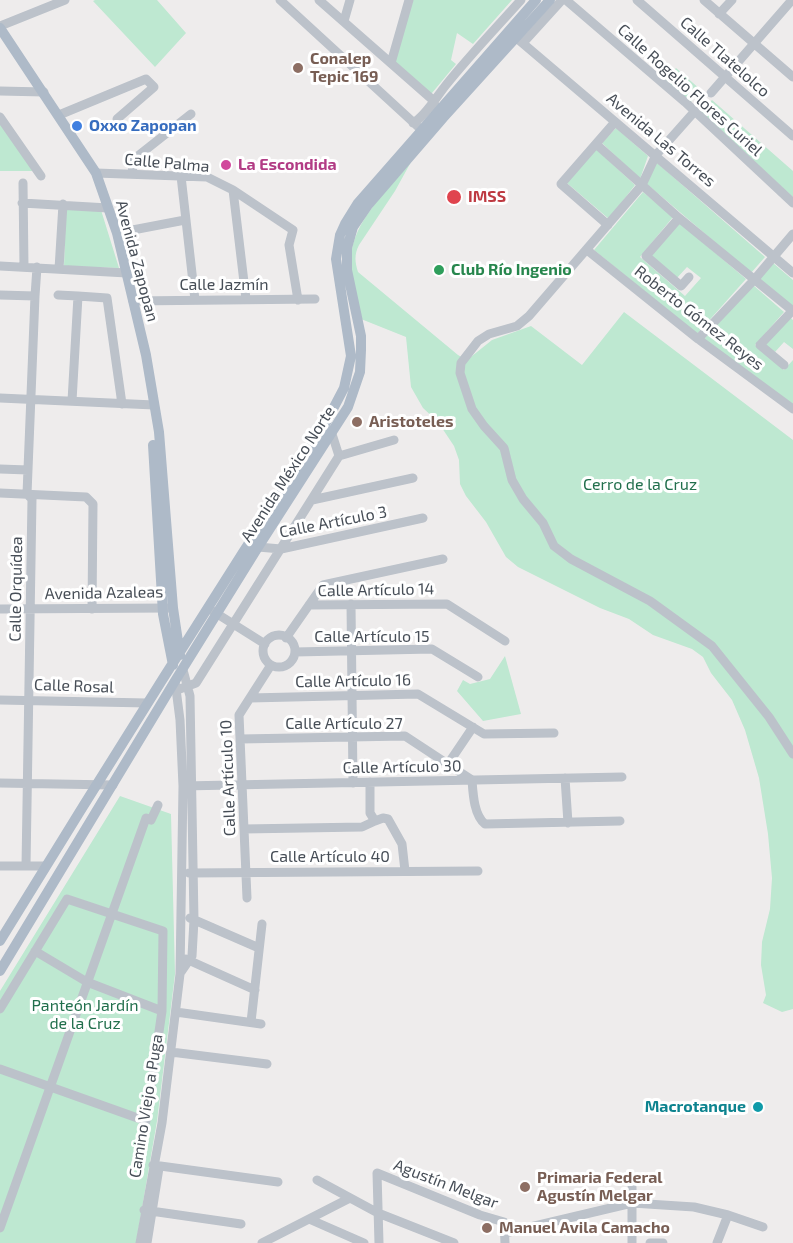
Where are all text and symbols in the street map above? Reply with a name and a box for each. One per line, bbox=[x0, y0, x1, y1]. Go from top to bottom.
street label: Calle Tlatelolco bbox=[676, 13, 774, 101]
street label: Calle Rogelio Flores Curiel bbox=[614, 20, 766, 160]
place label: Conalep Tepic 169 bbox=[310, 49, 378, 87]
marker: Conalep Tepic 169 bbox=[291, 61, 305, 75]
street label: Avenida Las Torres bbox=[603, 89, 719, 191]
place label: Oxxo Zapopan bbox=[89, 116, 197, 136]
marker: Oxxo Zapopan bbox=[70, 119, 84, 133]
street label: Calle Palma bbox=[124, 150, 210, 176]
place label: La Escondida bbox=[238, 155, 337, 175]
marker: La Escondida bbox=[219, 158, 233, 172]
place label: IMSS bbox=[468, 187, 506, 207]
marker: IMSS bbox=[445, 188, 463, 206]
street label: Avenida Zapopan bbox=[112, 198, 162, 324]
place label: Club Río Ingenio bbox=[451, 260, 572, 280]
street label: Roberto Gómez Reyes bbox=[631, 262, 767, 374]
marker: Club Río Ingenio bbox=[432, 263, 446, 277]
street label: Calle Jazmín bbox=[179, 275, 269, 295]
street label: Avenida México Norte bbox=[237, 402, 339, 546]
place label: Aristoteles bbox=[369, 412, 454, 432]
marker: Aristoteles bbox=[350, 415, 364, 429]
park label: Cerro de la Cruz bbox=[583, 475, 697, 495]
street label: Calle Artículo 3 bbox=[278, 502, 388, 542]
street label: Calle Orquídea bbox=[5, 536, 27, 642]
street label: Calle Artículo 14 bbox=[318, 579, 434, 601]
street label: Avenida Azaleas bbox=[45, 582, 163, 604]
street label: Calle Artículo 15 bbox=[314, 627, 430, 647]
street label: Calle Artículo 16 bbox=[295, 670, 411, 692]
street label: Calle Rosal bbox=[34, 675, 114, 697]
street label: Calle Artículo 27 bbox=[285, 714, 403, 734]
street label: Calle Artículo 10 bbox=[216, 720, 240, 836]
street label: Calle Artículo 30 bbox=[342, 756, 462, 778]
street label: Calle Artículo 40 bbox=[270, 847, 390, 867]
park label: Panteón Jardín de la Cruz bbox=[31, 996, 139, 1034]
street label: Camino Viejo a Puga bbox=[125, 1033, 167, 1179]
place label: Macrotanque bbox=[645, 1097, 746, 1117]
marker: Macrotanque bbox=[751, 1100, 765, 1114]
street label: Agustín Melgar bbox=[391, 1155, 501, 1213]
place label: Primaria Federal Agustín Melgar bbox=[537, 1168, 663, 1206]
marker: Primaria Federal Agustín Melgar bbox=[518, 1180, 532, 1194]
place label: Manuel Avila Camacho bbox=[499, 1218, 670, 1238]
marker: Manuel Avila Camacho bbox=[480, 1221, 494, 1235]

